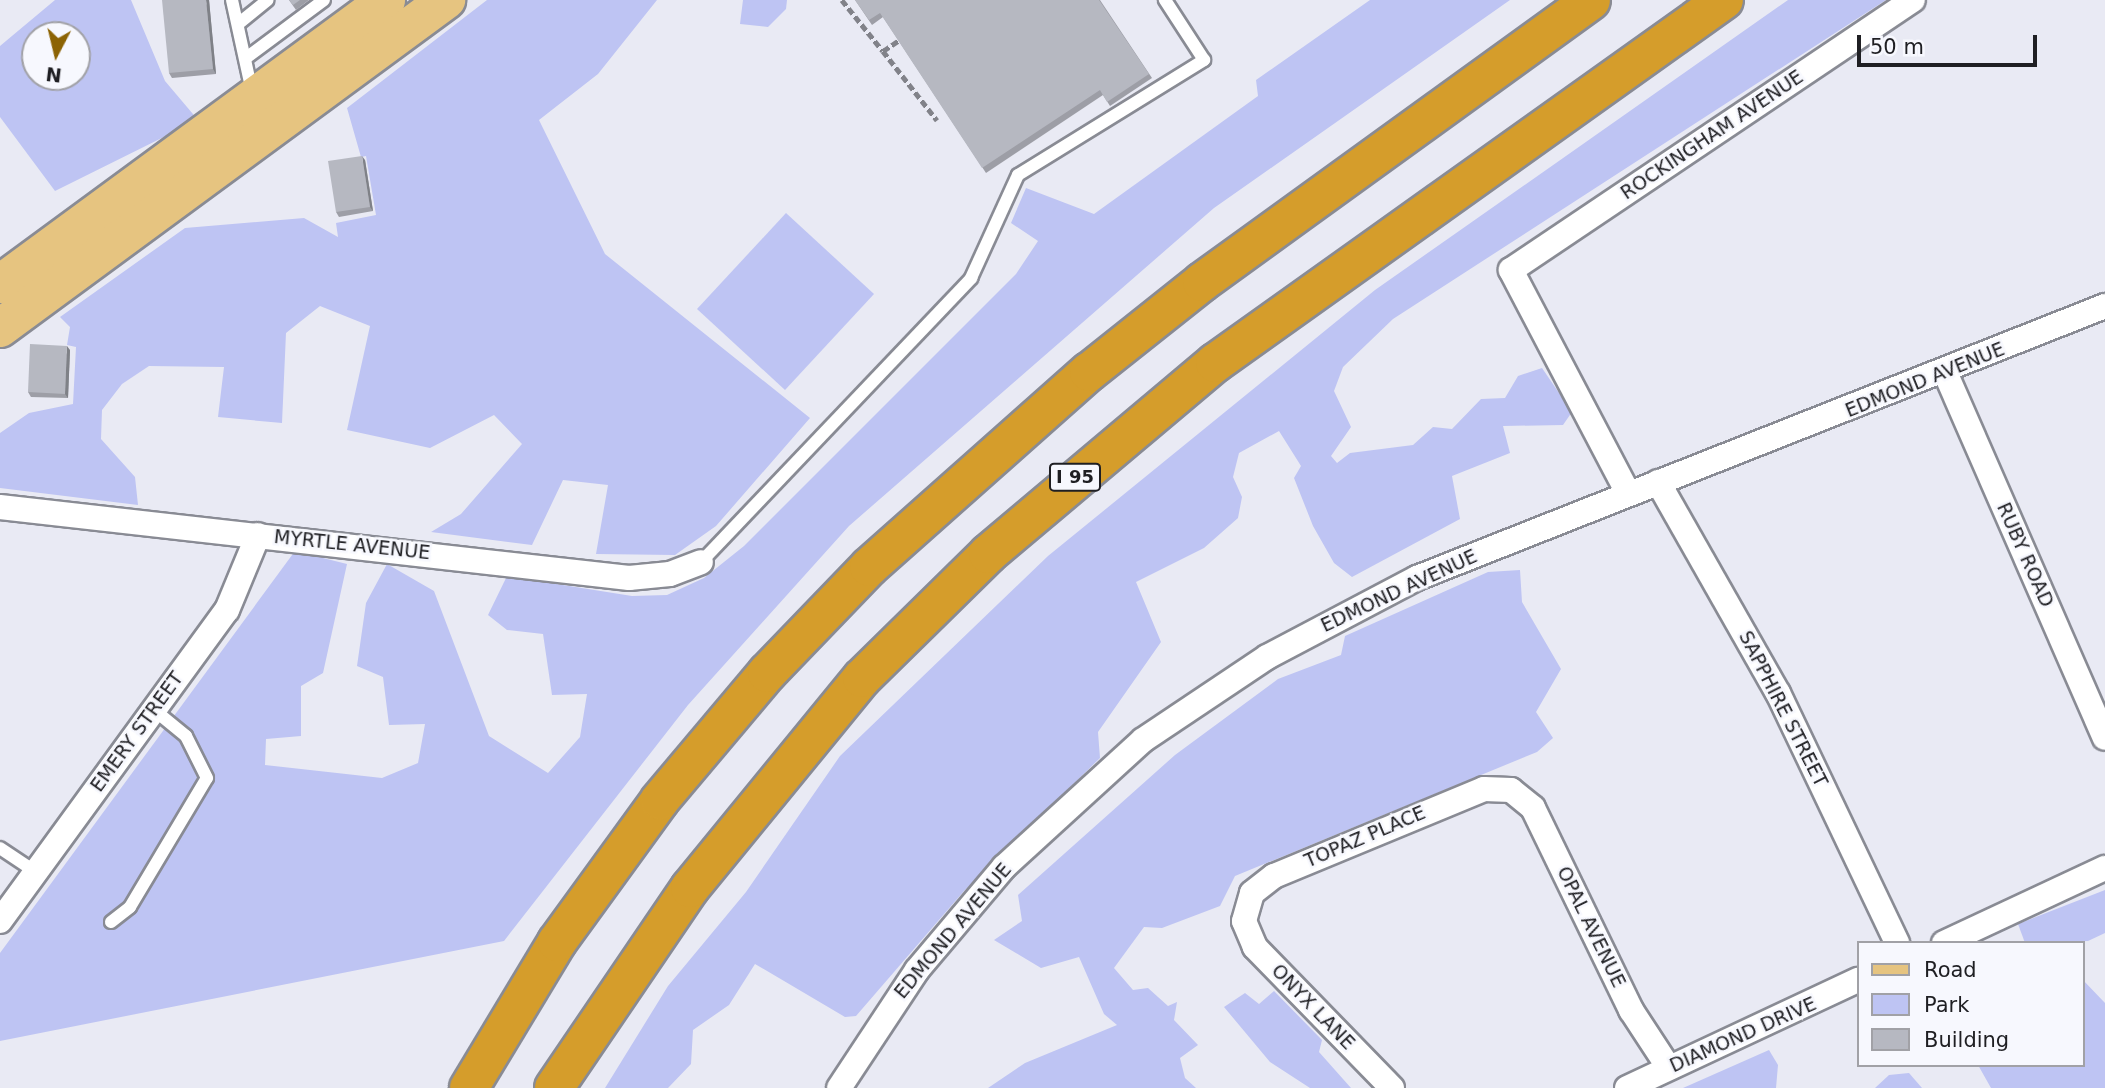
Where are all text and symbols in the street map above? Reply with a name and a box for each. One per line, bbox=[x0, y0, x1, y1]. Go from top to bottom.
north arrow bbox=[21, 21, 91, 91]
scale bar bbox=[1860, 21, 2040, 65]
text: 50 m bbox=[1870, 35, 1924, 59]
text: N bbox=[44, 63, 63, 87]
street label: ROCKINGHAM AVENUE bbox=[1616, 65, 1808, 205]
street label: EDMOND AVENUE bbox=[1842, 338, 2008, 422]
road number: I 95 bbox=[1049, 462, 1101, 491]
street label: RUBY ROAD bbox=[1992, 499, 2058, 611]
street label: MYRTLE AVENUE bbox=[273, 525, 431, 565]
street label: EDMOND AVENUE bbox=[1317, 545, 1481, 637]
street label: SAPPHIRE STREET bbox=[1734, 627, 1832, 791]
street label: EMERY STREET bbox=[86, 668, 188, 796]
street label: TOPAZ PLACE bbox=[1301, 801, 1429, 873]
street label: EDMOND AVENUE bbox=[890, 859, 1016, 1003]
street label: OPAL AVENUE bbox=[1552, 863, 1630, 991]
legend bbox=[1856, 941, 2084, 1067]
text: Road bbox=[1924, 958, 1977, 982]
street label: ONYX LANE bbox=[1267, 959, 1359, 1055]
street label: DIAMOND DRIVE bbox=[1666, 992, 1820, 1078]
text: Park bbox=[1924, 993, 1969, 1017]
text: Building bbox=[1924, 1028, 2009, 1052]

